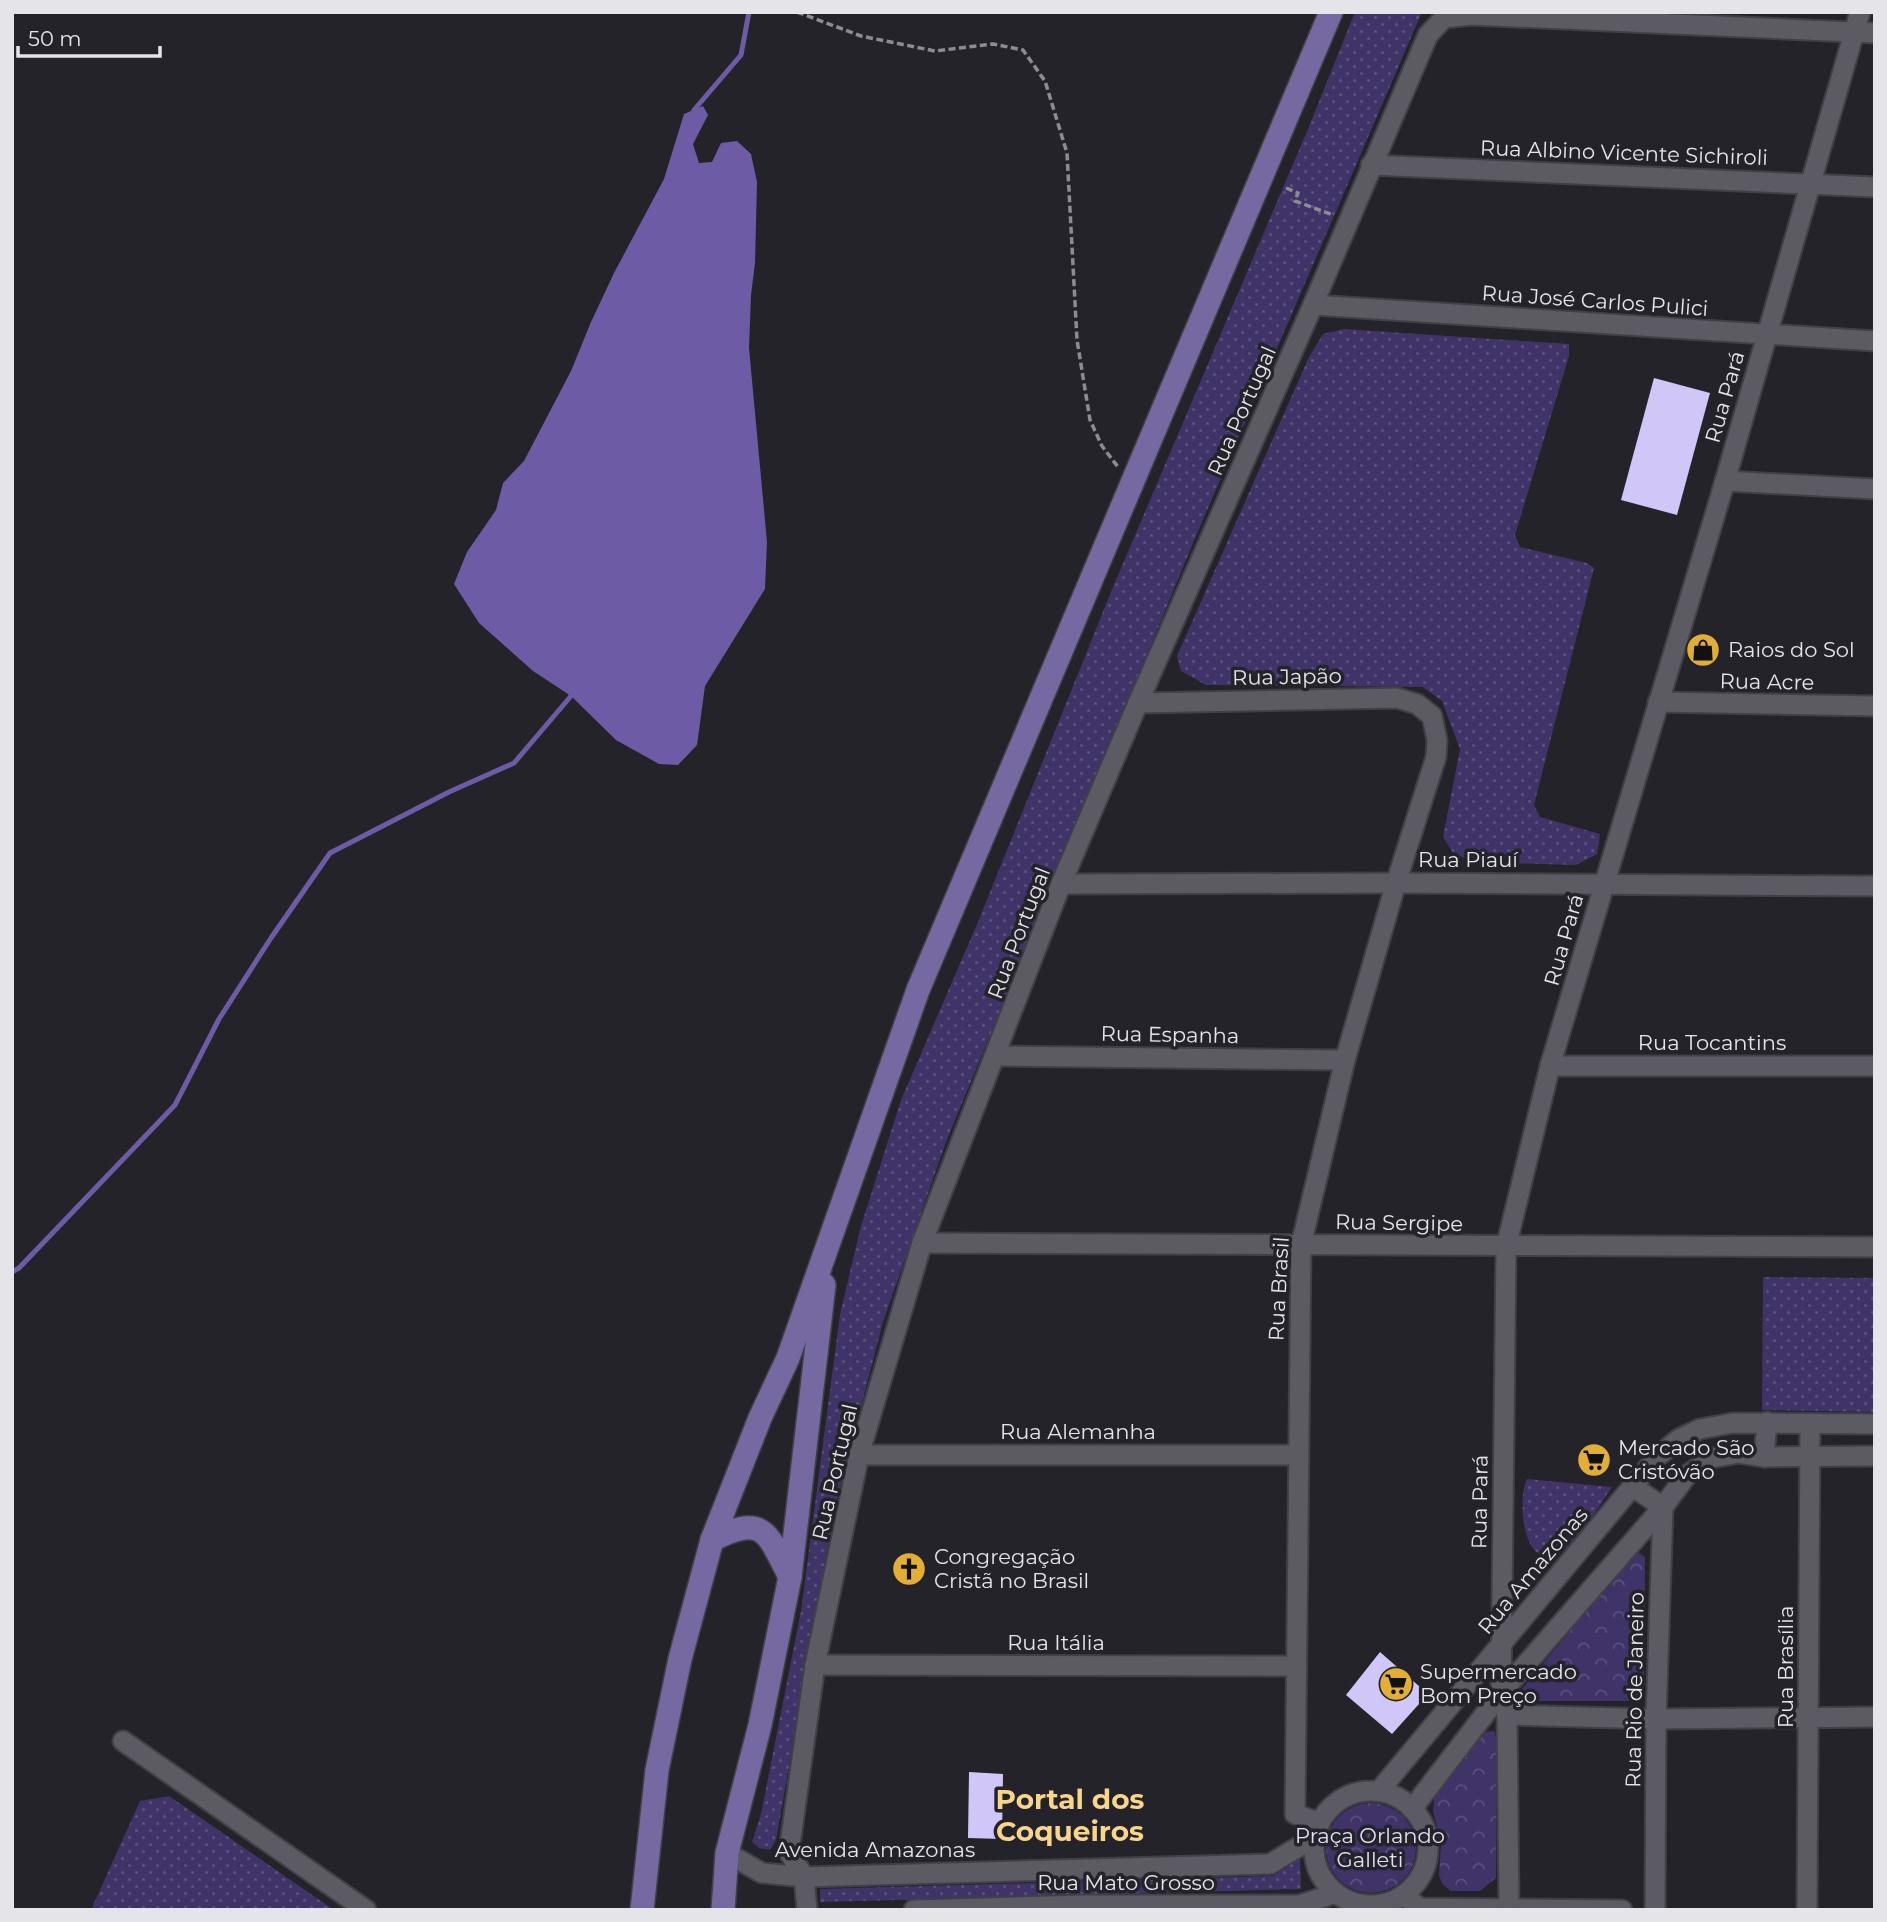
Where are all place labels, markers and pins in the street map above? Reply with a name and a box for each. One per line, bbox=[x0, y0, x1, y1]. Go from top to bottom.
shop icon: Raios do Sol bbox=[1684, 631, 1722, 669]
place label: Raios do Sol bbox=[1728, 637, 1855, 662]
place label: Mercado São Cristóvão bbox=[1618, 1435, 1754, 1484]
supermarket icon: Mercado São Cristóvão bbox=[1575, 1441, 1613, 1479]
place label: Congregação Cristã no Brasil bbox=[934, 1544, 1089, 1593]
church icon: Congregação Cristã no Brasil bbox=[890, 1550, 928, 1588]
place label: Supermercado Bom Preço bbox=[1420, 1659, 1577, 1708]
supermarket icon: Supermercado Bom Preço bbox=[1377, 1665, 1415, 1703]

